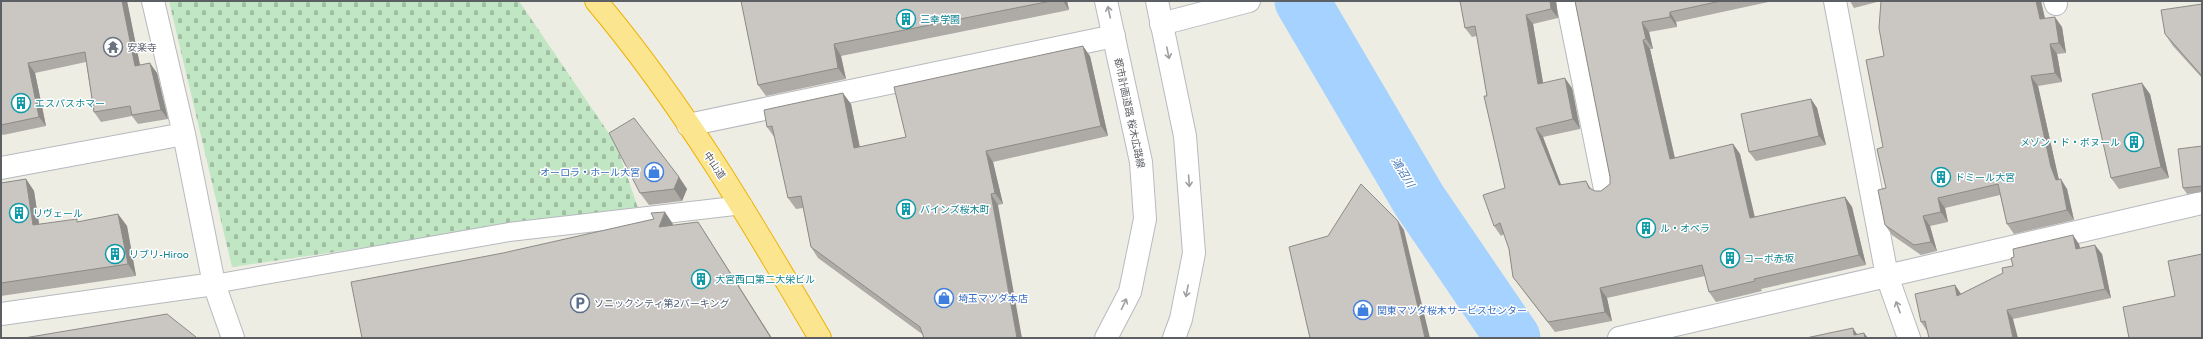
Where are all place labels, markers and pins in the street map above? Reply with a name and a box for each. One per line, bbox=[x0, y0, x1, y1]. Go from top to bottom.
building icon: 三幸学園 bbox=[895, 8, 917, 30]
place label: 三幸学園 bbox=[920, 14, 960, 26]
temple icon: 安楽寺 bbox=[102, 36, 124, 58]
place label: 安楽寺 bbox=[127, 42, 157, 54]
building icon: エスパスホマー bbox=[10, 92, 32, 114]
place label: エスパスホマー bbox=[35, 98, 105, 110]
building icon: メゾン・ド・ボヌール bbox=[2123, 131, 2145, 153]
place label: メゾン・ド・ボヌール bbox=[2020, 137, 2120, 149]
shop icon: オーロラ・ホール大宮 bbox=[643, 161, 665, 183]
building icon: ドミール大宮 bbox=[1930, 166, 1952, 188]
place label: オーロラ・ホール大宮 bbox=[540, 167, 640, 179]
place label: ドミール大宮 bbox=[1955, 172, 2015, 184]
building icon: パインズ桜木町 bbox=[895, 198, 917, 220]
building icon: リヴェール bbox=[8, 202, 30, 224]
place label: パインズ桜木町 bbox=[920, 204, 990, 216]
place label: リヴェール bbox=[33, 208, 83, 220]
building icon: ル・オペラ bbox=[1635, 217, 1657, 239]
place label: ル・オペラ bbox=[1660, 223, 1710, 235]
building icon: リブリ-Hiroo bbox=[104, 243, 126, 265]
building icon: コーポ赤坂 bbox=[1719, 247, 1741, 269]
place label: リブリ-Hiroo bbox=[129, 249, 189, 261]
place label: コーポ赤坂 bbox=[1744, 253, 1794, 265]
building icon: 大宮西口第二大栄ビル bbox=[690, 268, 712, 290]
place label: 大宮西口第二大栄ビル bbox=[715, 274, 815, 286]
shop icon: 埼玉マツダ本店 bbox=[933, 287, 955, 309]
parking icon: ソニックシティ第2パーキング bbox=[569, 292, 591, 314]
place label: 埼玉マツダ本店 bbox=[958, 293, 1028, 305]
place label: ソニックシティ第2パーキング bbox=[594, 298, 729, 310]
shop icon: 関東マツダ桜木サービスセンター bbox=[1352, 299, 1374, 321]
place label: 関東マツダ桜木サービスセンター bbox=[1377, 305, 1527, 317]

